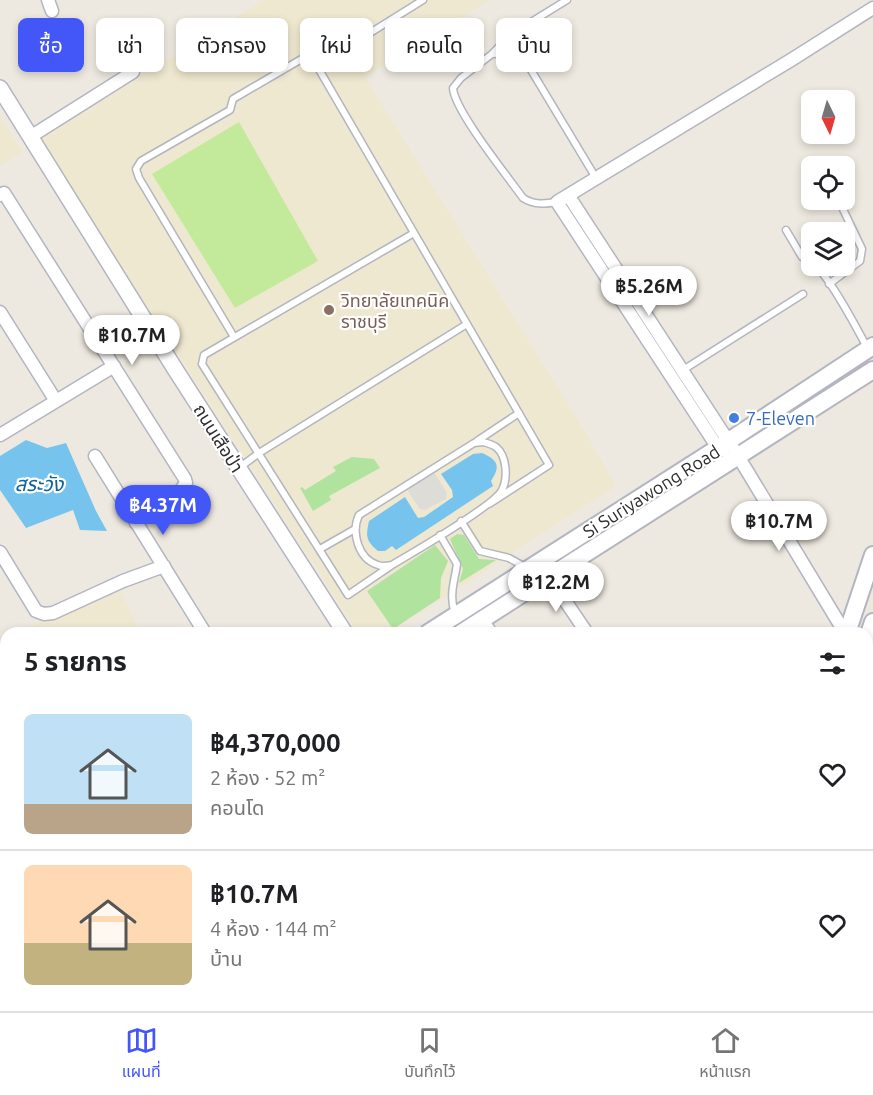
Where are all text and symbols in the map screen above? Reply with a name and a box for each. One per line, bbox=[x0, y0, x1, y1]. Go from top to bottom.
chip: ซื้อ bbox=[18, 18, 84, 72]
chip: เช่า bbox=[96, 18, 164, 72]
chip: ตัวกรอง bbox=[176, 18, 288, 72]
chip: ใหม่ bbox=[300, 18, 373, 72]
chip: คอนโด bbox=[385, 18, 484, 72]
chip: บ้าน bbox=[496, 18, 572, 72]
north arrow bbox=[801, 90, 855, 144]
map controls bbox=[801, 90, 855, 276]
button: locate bbox=[801, 156, 855, 210]
button: layers bbox=[801, 222, 855, 276]
pin: ฿5.26M bbox=[600, 266, 698, 317]
text: ฿5.26M bbox=[615, 274, 683, 297]
place label: วิทยาลัยเทคนิค ราชบุรี bbox=[340, 290, 449, 333]
marker: วิทยาลัยเทคนิค ราชบุรี bbox=[322, 303, 336, 317]
pin: ฿10.7M bbox=[83, 315, 181, 366]
text: ฿10.7M bbox=[98, 323, 166, 346]
street label: ถนนเสือป่า bbox=[190, 400, 248, 476]
place label: 7-Eleven bbox=[746, 408, 815, 428]
marker: 7-Eleven bbox=[727, 411, 741, 425]
street label: Si Suriyawong Road bbox=[579, 441, 723, 541]
water label: สระวัง bbox=[15, 472, 65, 495]
pin: ฿4.37M bbox=[114, 485, 212, 536]
text: ฿4.37M bbox=[129, 493, 197, 516]
pin: ฿10.7M bbox=[730, 501, 828, 552]
text: ฿10.7M bbox=[745, 509, 813, 532]
pin: ฿12.2M bbox=[507, 562, 605, 613]
text: ฿12.2M bbox=[522, 570, 590, 593]
text: 5 รายการ bbox=[24, 647, 127, 676]
icon: filters bbox=[816, 647, 849, 680]
text: ฿4,370,000 bbox=[210, 728, 341, 757]
icon: home bbox=[72, 738, 144, 810]
icon: heart bbox=[816, 758, 849, 791]
text: 2 ห้อง · 52 m² bbox=[210, 766, 325, 789]
text: คอนโด bbox=[210, 796, 264, 819]
text: ฿10.7M bbox=[210, 879, 299, 908]
icon: home bbox=[72, 889, 144, 961]
icon: heart bbox=[816, 909, 849, 942]
text: 4 ห้อง · 144 m² bbox=[210, 917, 337, 940]
text: บ้าน bbox=[210, 947, 242, 970]
tab: แผนที่ bbox=[122, 1024, 161, 1084]
tab: บันทึกไว้ bbox=[404, 1024, 456, 1084]
tab: หน้าแรก bbox=[699, 1024, 751, 1084]

